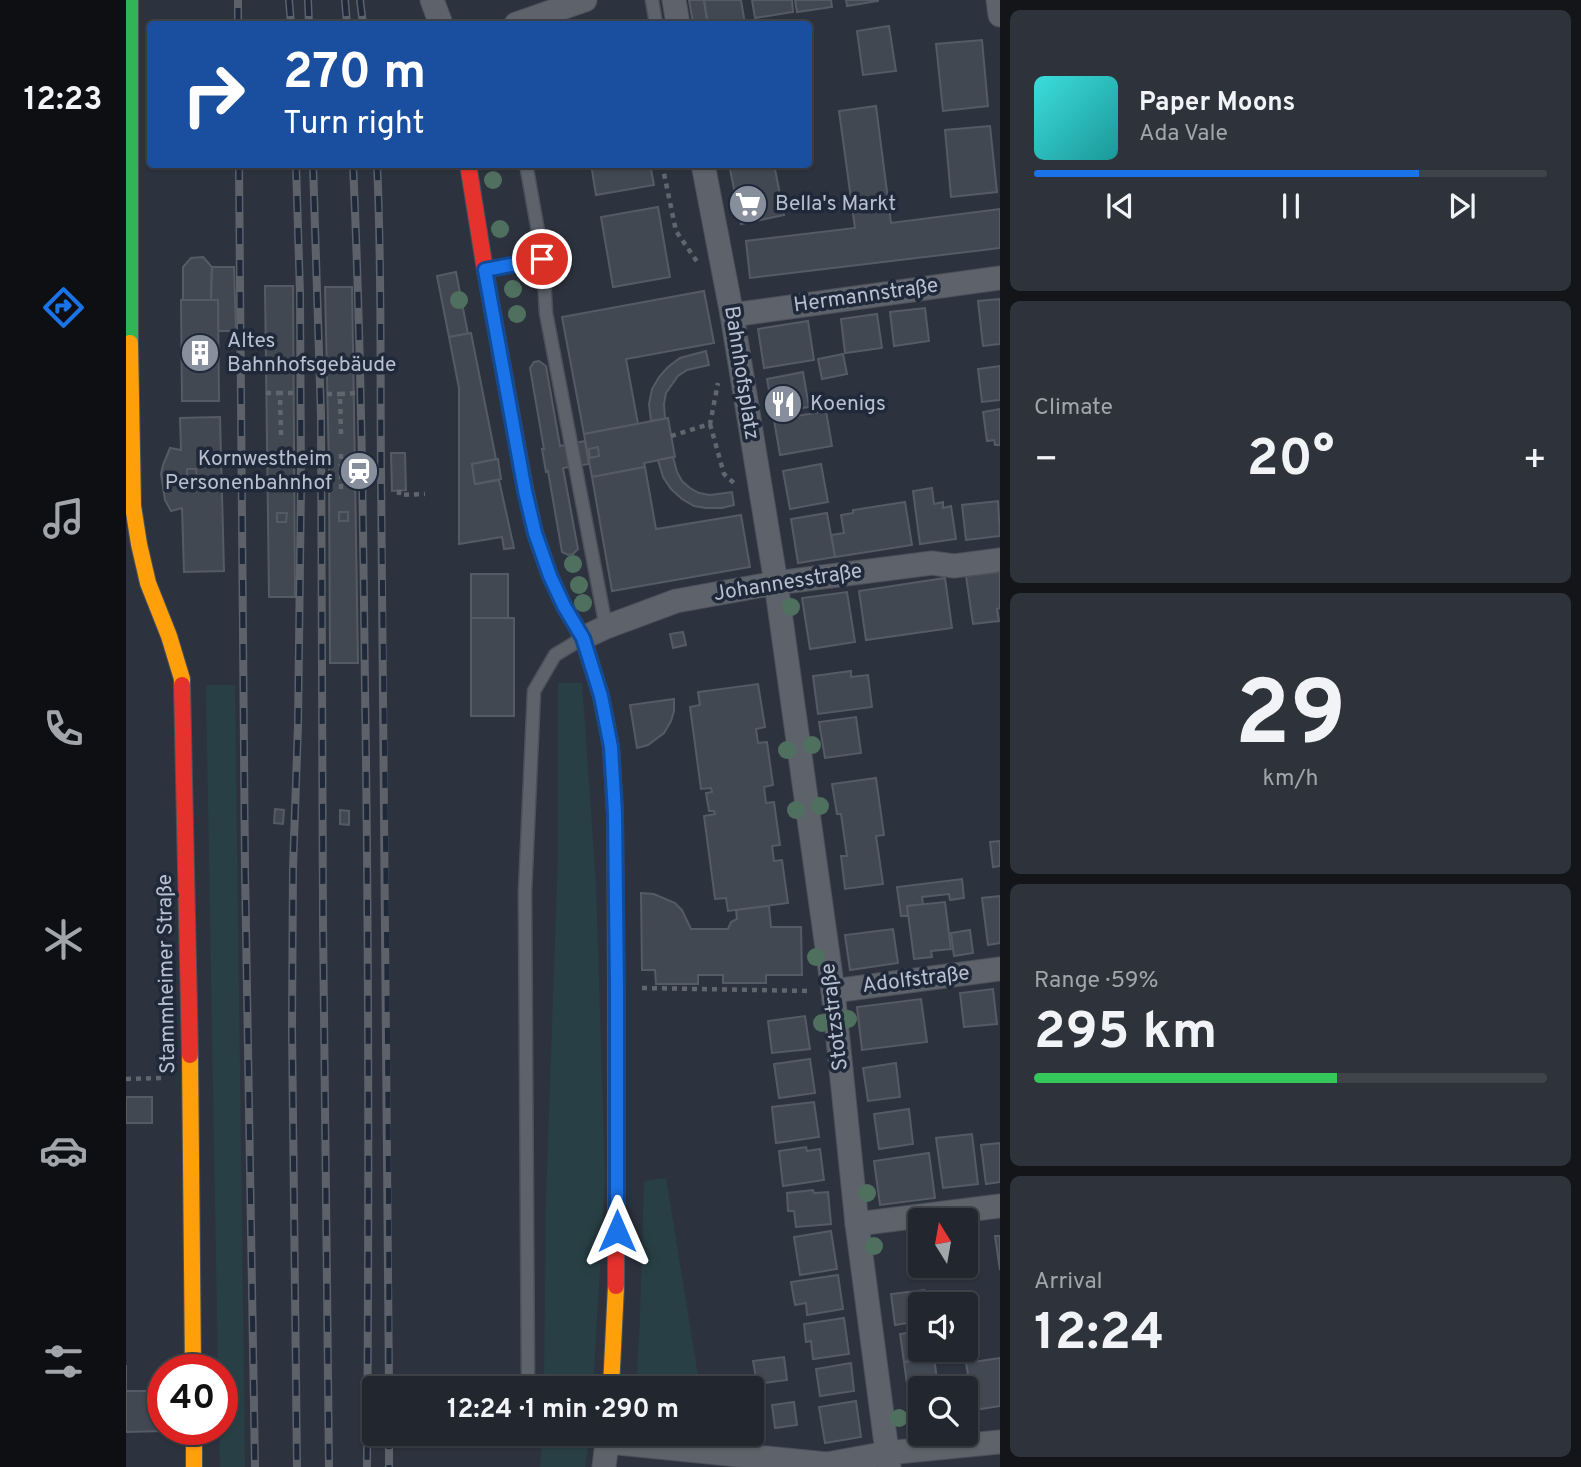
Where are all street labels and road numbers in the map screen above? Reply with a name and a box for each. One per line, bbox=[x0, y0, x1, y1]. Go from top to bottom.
street label: Hermannstraße bbox=[792, 272, 940, 320]
street label: Bahnhofsplatz bbox=[717, 304, 765, 442]
street label: Johannesstraße bbox=[712, 558, 864, 608]
street label: Stammheimer Straße bbox=[152, 874, 182, 1074]
street label: Adolfstraße bbox=[861, 960, 971, 1000]
street label: Stotzstraße bbox=[815, 962, 855, 1072]

